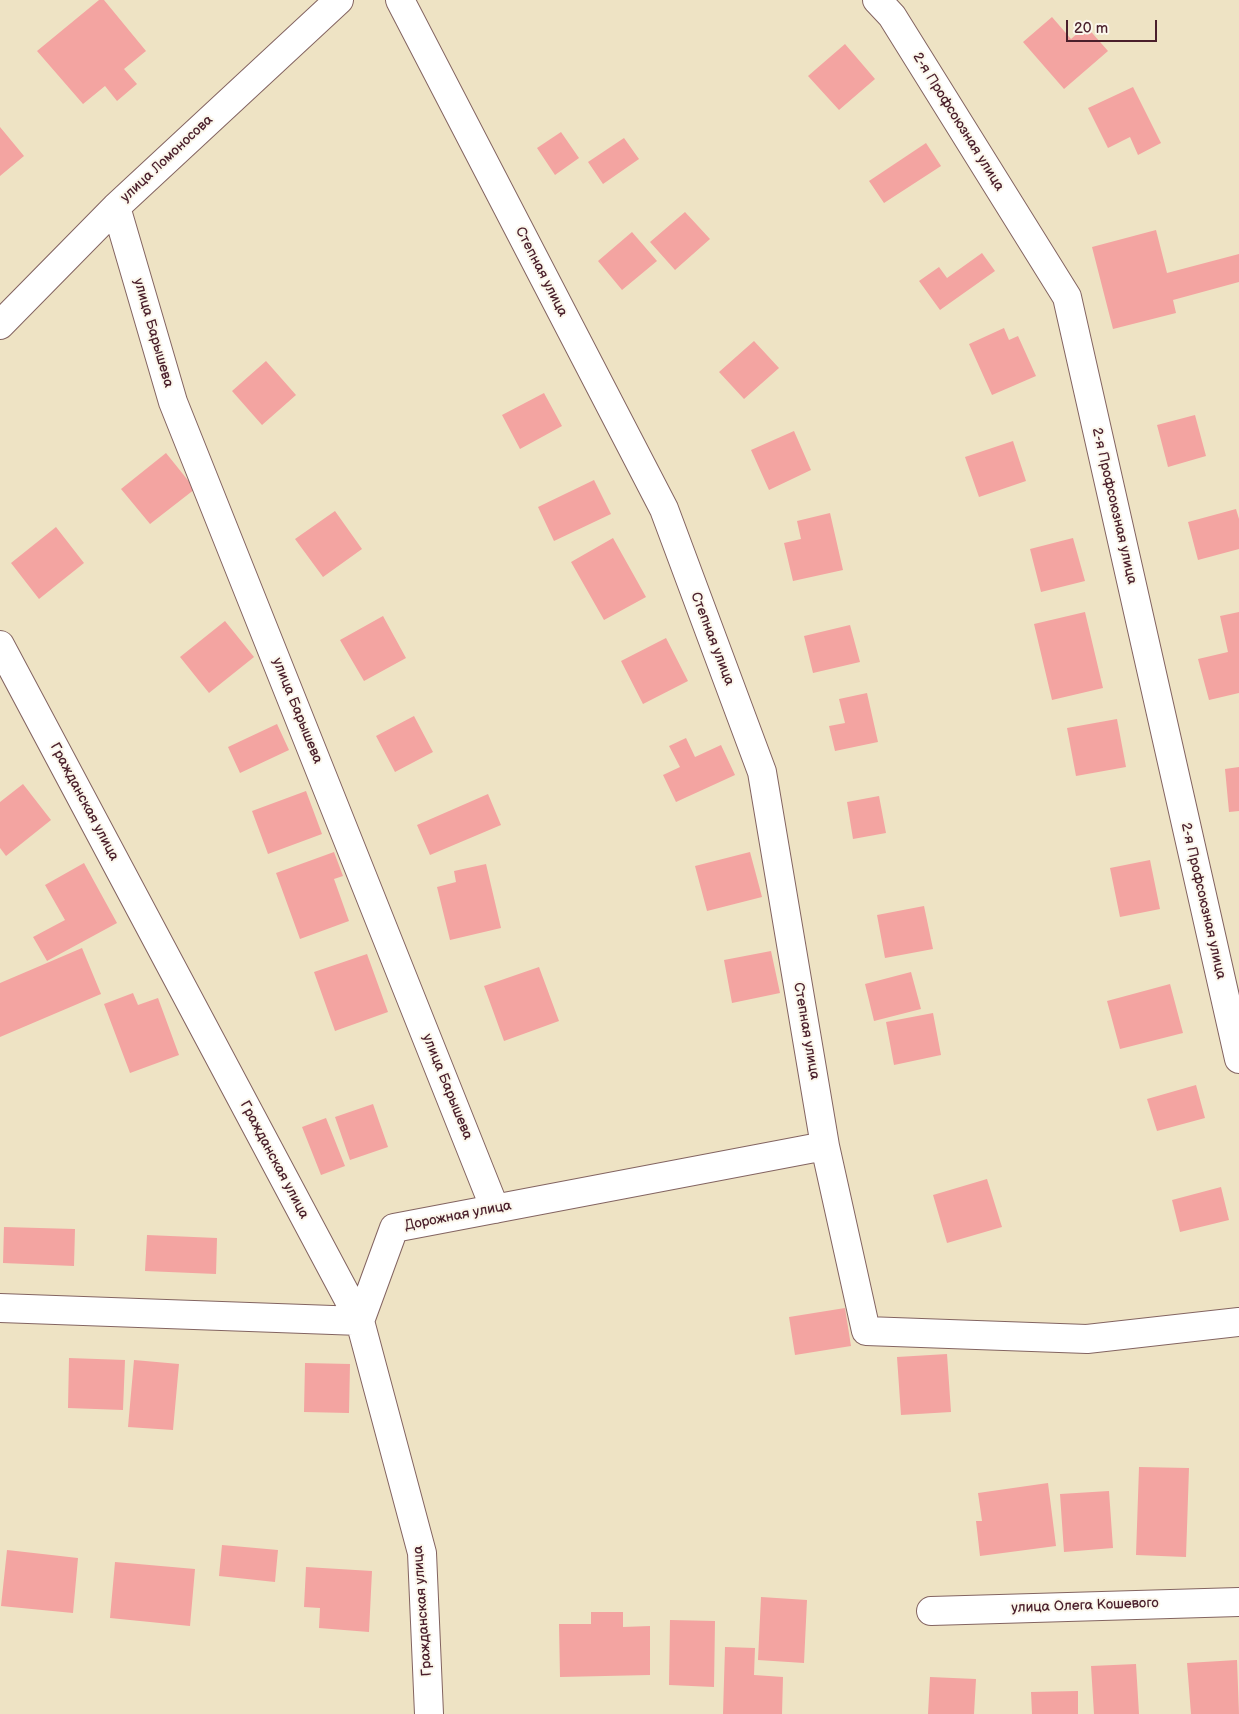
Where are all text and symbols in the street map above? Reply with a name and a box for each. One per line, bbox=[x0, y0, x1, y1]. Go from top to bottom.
scale bar bbox=[1069, 10, 1160, 42]
text: 20 m bbox=[1074, 19, 1108, 38]
street label: 2-я Профсоюзная улица bbox=[908, 50, 1008, 194]
street label: улица Ломоносова bbox=[117, 112, 217, 206]
street label: Степная улица bbox=[511, 224, 571, 320]
street label: улица Барышева bbox=[129, 277, 177, 389]
street label: 2-я Профсоюзная улица bbox=[1088, 426, 1140, 586]
street label: Степная улица bbox=[687, 590, 737, 688]
street label: улица Барышева bbox=[268, 656, 326, 766]
street label: Гражданская улица bbox=[46, 740, 122, 864]
street label: 2-я Профсоюзная улица bbox=[1177, 821, 1229, 981]
street label: Степная улица bbox=[789, 981, 823, 1081]
street label: улица Барышева bbox=[418, 1032, 476, 1142]
street label: Гражданская улица bbox=[236, 1098, 312, 1222]
street label: Дорожная улица bbox=[403, 1197, 513, 1235]
street label: Гражданская улица bbox=[410, 1545, 436, 1677]
street label: улица Олега Кошевого bbox=[1011, 1595, 1159, 1617]

